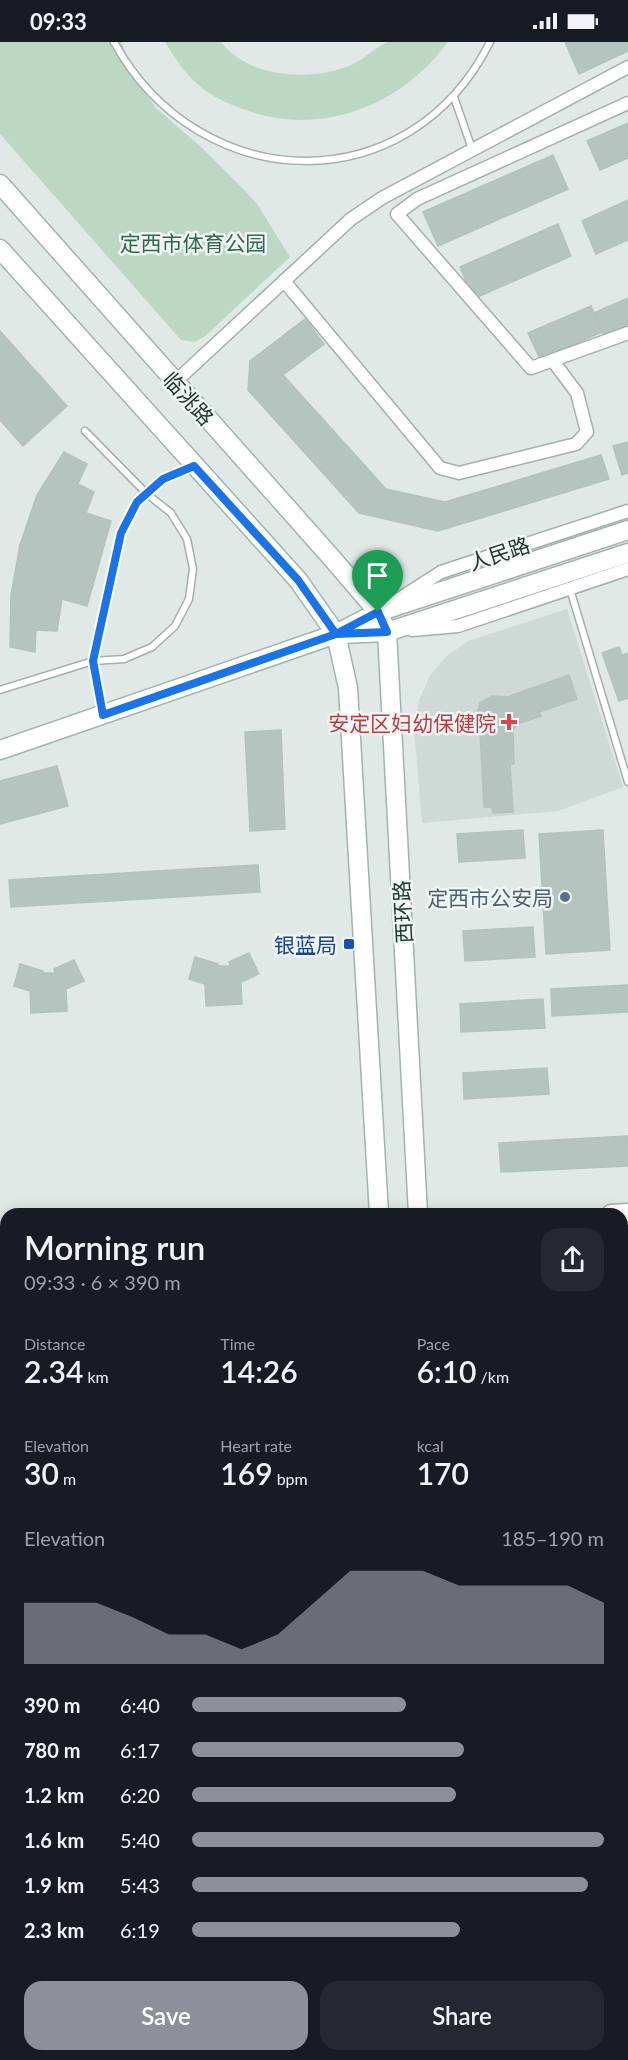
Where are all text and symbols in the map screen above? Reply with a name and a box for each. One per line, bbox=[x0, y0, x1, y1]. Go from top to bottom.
text: 09:33 bbox=[30, 8, 87, 35]
park label: 定西市体育公园 bbox=[120, 230, 267, 255]
street label: 临洮路 bbox=[159, 366, 219, 430]
street label: 人民路 bbox=[465, 531, 533, 575]
pin bbox=[352, 550, 403, 612]
icon: arrive bbox=[361, 559, 394, 592]
place label: 安定区妇幼保健院 bbox=[328, 710, 496, 735]
marker: 安定区妇幼保健院 bbox=[500, 713, 518, 731]
street label: 西环路 bbox=[388, 880, 416, 944]
place label: 定西市公安局 bbox=[427, 885, 553, 910]
marker: 定西市公安局 bbox=[558, 890, 572, 904]
place label: 银蓝局 bbox=[274, 932, 337, 957]
marker: 银蓝局 bbox=[342, 937, 356, 951]
text: Morning run bbox=[24, 1227, 205, 1267]
button: share bbox=[541, 1228, 604, 1291]
text: 09:33 · 6 × 390 m bbox=[24, 1270, 181, 1294]
text: Distance bbox=[24, 1334, 85, 1353]
text: Time bbox=[220, 1334, 255, 1353]
text: Pace bbox=[417, 1334, 450, 1353]
text: 2.34 bbox=[24, 1353, 83, 1389]
text: 14:26 bbox=[220, 1353, 298, 1389]
text: 6:10 bbox=[417, 1353, 476, 1389]
text: km bbox=[83, 1367, 109, 1386]
text: /km bbox=[476, 1367, 509, 1386]
text: Elevation bbox=[24, 1436, 89, 1455]
text: Heart rate bbox=[220, 1436, 292, 1455]
text: kcal bbox=[417, 1436, 444, 1455]
text: 30 bbox=[24, 1455, 59, 1491]
text: 169 bbox=[220, 1455, 273, 1491]
text: 170 bbox=[417, 1455, 469, 1491]
text: m bbox=[59, 1469, 76, 1488]
text: bpm bbox=[273, 1469, 308, 1488]
text: Elevation bbox=[24, 1526, 105, 1550]
text: 185–190 m bbox=[501, 1526, 604, 1550]
text: 390 m bbox=[24, 1693, 80, 1717]
text: 6:40 bbox=[120, 1693, 160, 1717]
text: 780 m bbox=[24, 1738, 80, 1762]
text: 6:17 bbox=[120, 1738, 160, 1762]
text: 1.2 km bbox=[24, 1783, 84, 1807]
text: 6:20 bbox=[120, 1783, 160, 1807]
text: 1.6 km bbox=[24, 1828, 84, 1852]
text: 5:40 bbox=[120, 1828, 160, 1852]
text: 1.9 km bbox=[24, 1873, 84, 1897]
text: 5:43 bbox=[120, 1873, 160, 1897]
text: 2.3 km bbox=[24, 1918, 84, 1942]
text: 6:19 bbox=[120, 1918, 160, 1942]
button: Save bbox=[24, 1981, 308, 2050]
button: Share bbox=[320, 1981, 604, 2050]

